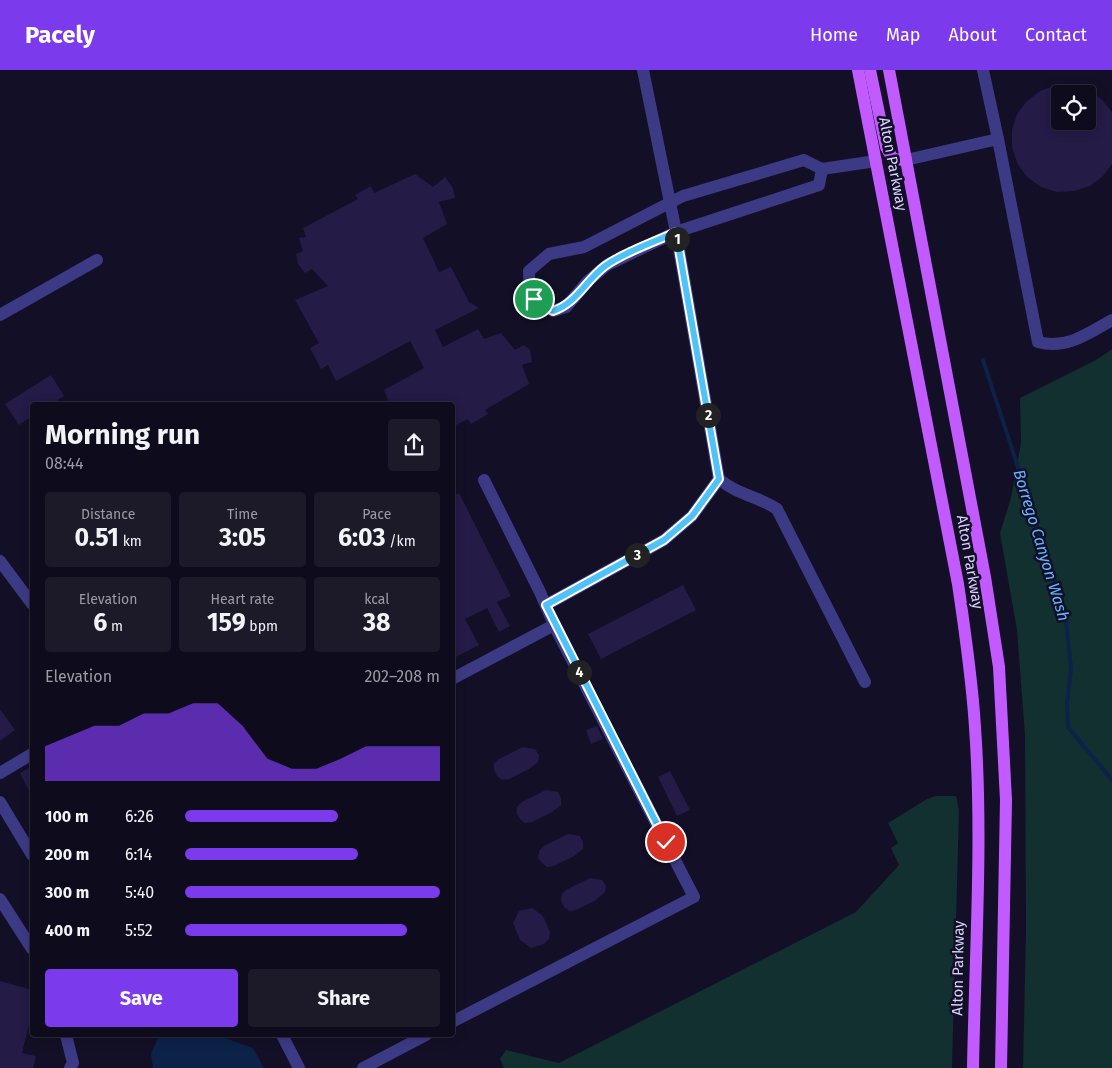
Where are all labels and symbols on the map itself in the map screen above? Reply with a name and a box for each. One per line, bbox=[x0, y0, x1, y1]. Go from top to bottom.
street label: Alton Parkway bbox=[875, 116, 911, 213]
pin: 1 bbox=[664, 226, 690, 252]
pin bbox=[513, 278, 555, 320]
pin: 2 bbox=[696, 402, 720, 428]
water label: Borrego Canyon Wash bbox=[1009, 467, 1074, 623]
street label: Alton Parkway bbox=[953, 514, 987, 611]
pin: 3 bbox=[624, 542, 650, 568]
pin: 4 bbox=[566, 660, 592, 684]
pin bbox=[645, 821, 687, 863]
street label: Alton Parkway bbox=[948, 920, 968, 1016]

